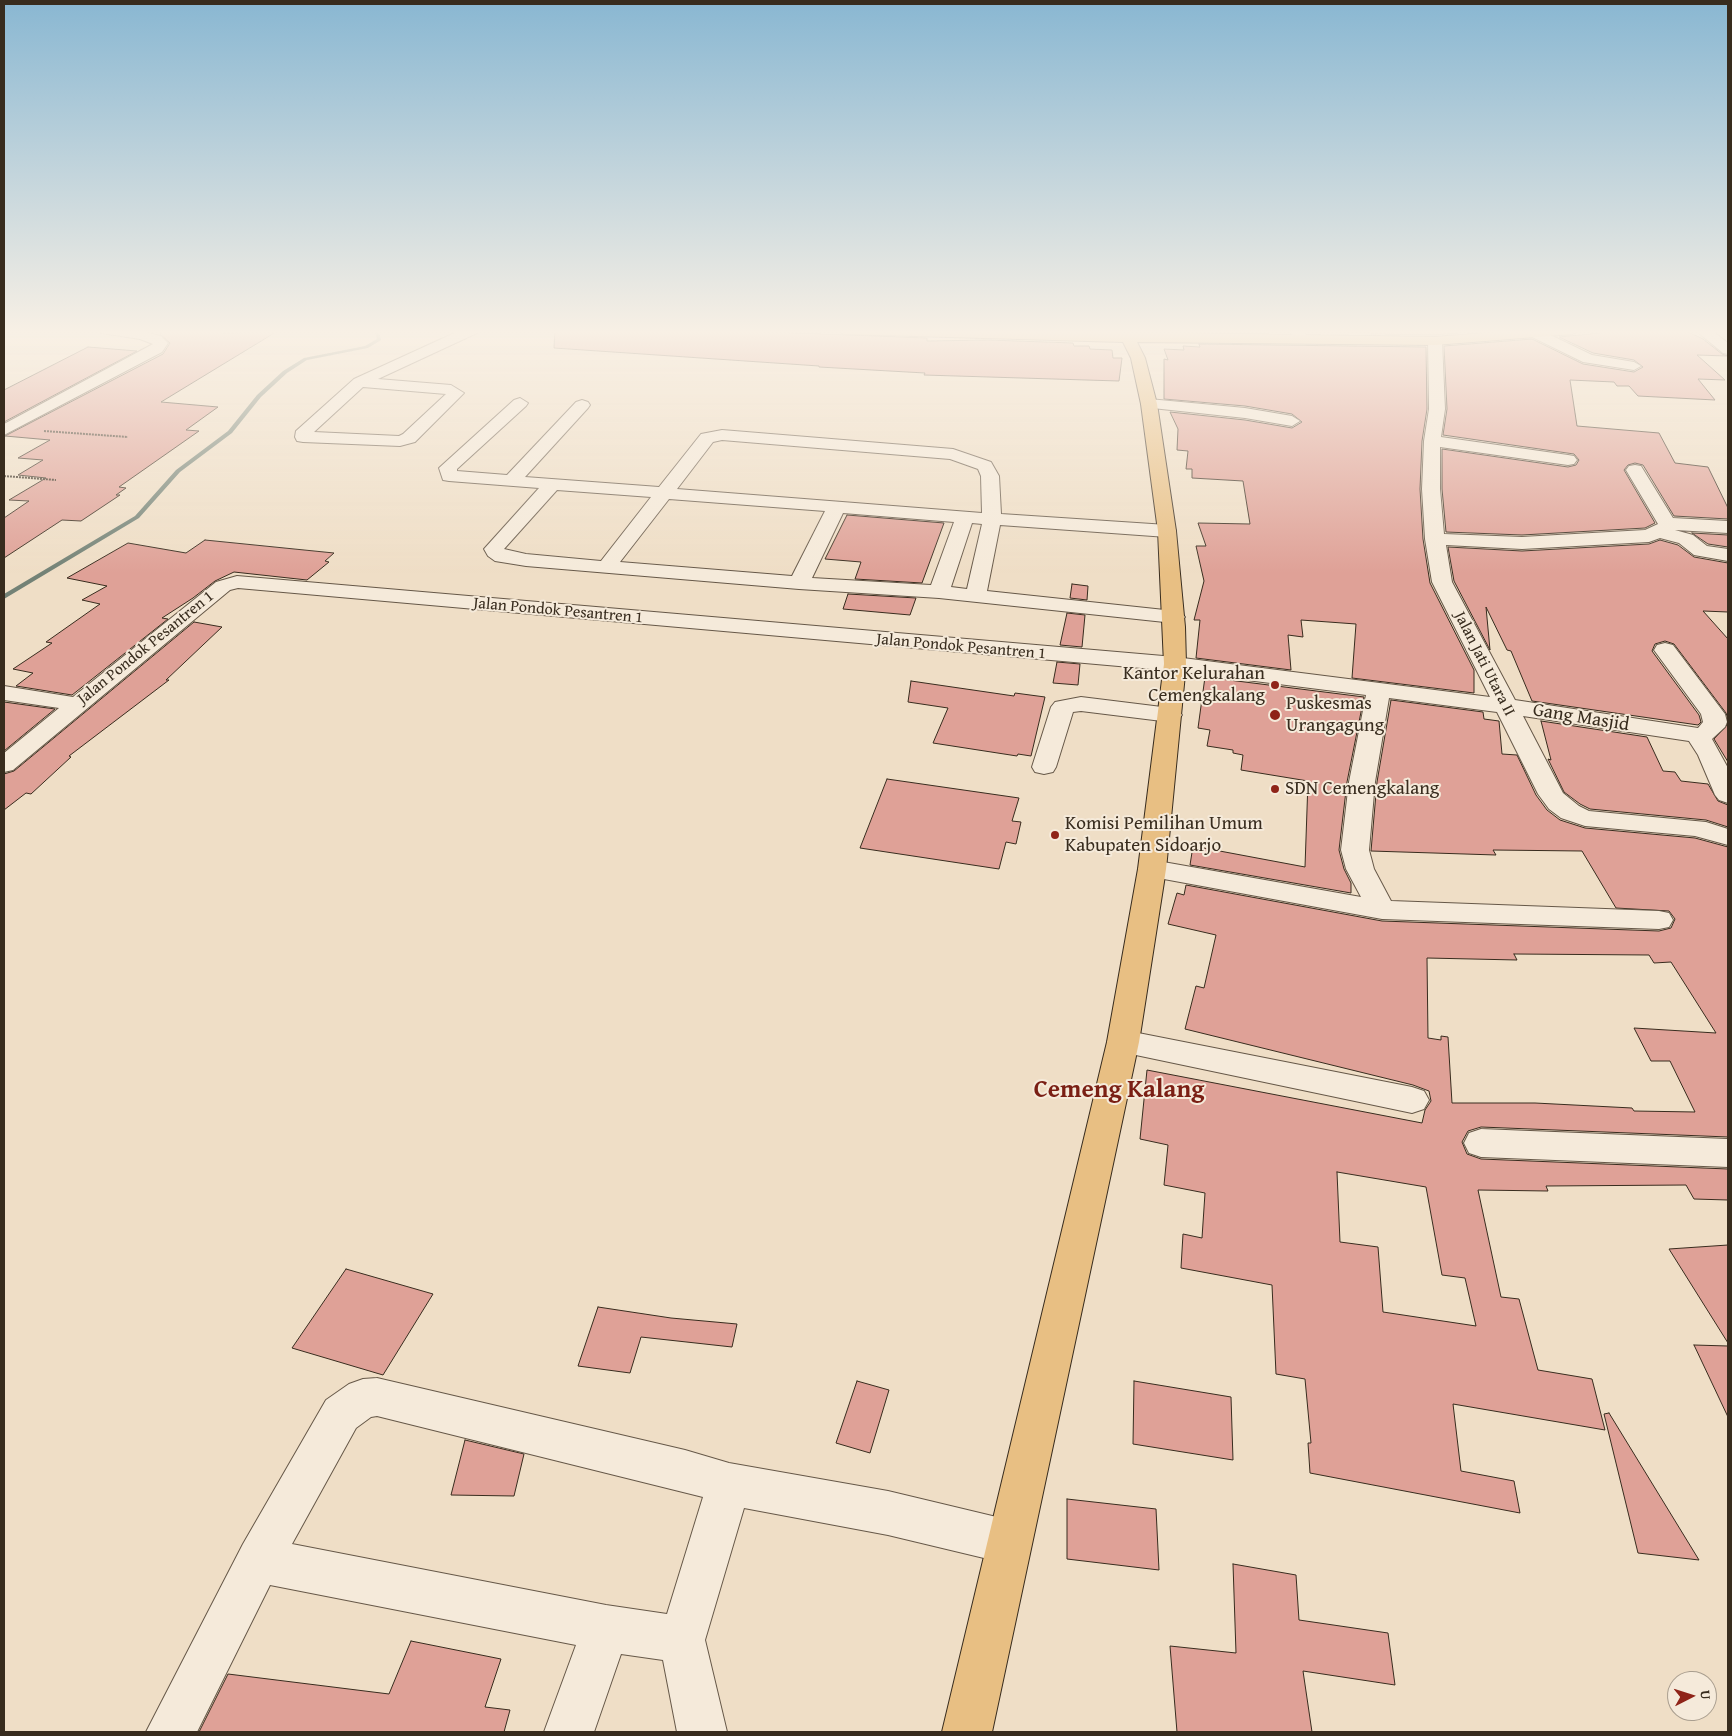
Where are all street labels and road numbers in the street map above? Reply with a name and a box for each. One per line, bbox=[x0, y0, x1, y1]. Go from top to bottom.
street label: Jalan Pondok Pesantren 1 bbox=[74, 587, 218, 709]
street label: Jalan Pondok Pesantren 1 bbox=[472, 594, 644, 628]
street label: Jalan Jati Utara II bbox=[1449, 609, 1519, 719]
street label: Jalan Pondok Pesantren 1 bbox=[875, 630, 1047, 664]
street label: Gang Masjid bbox=[1531, 699, 1631, 737]

